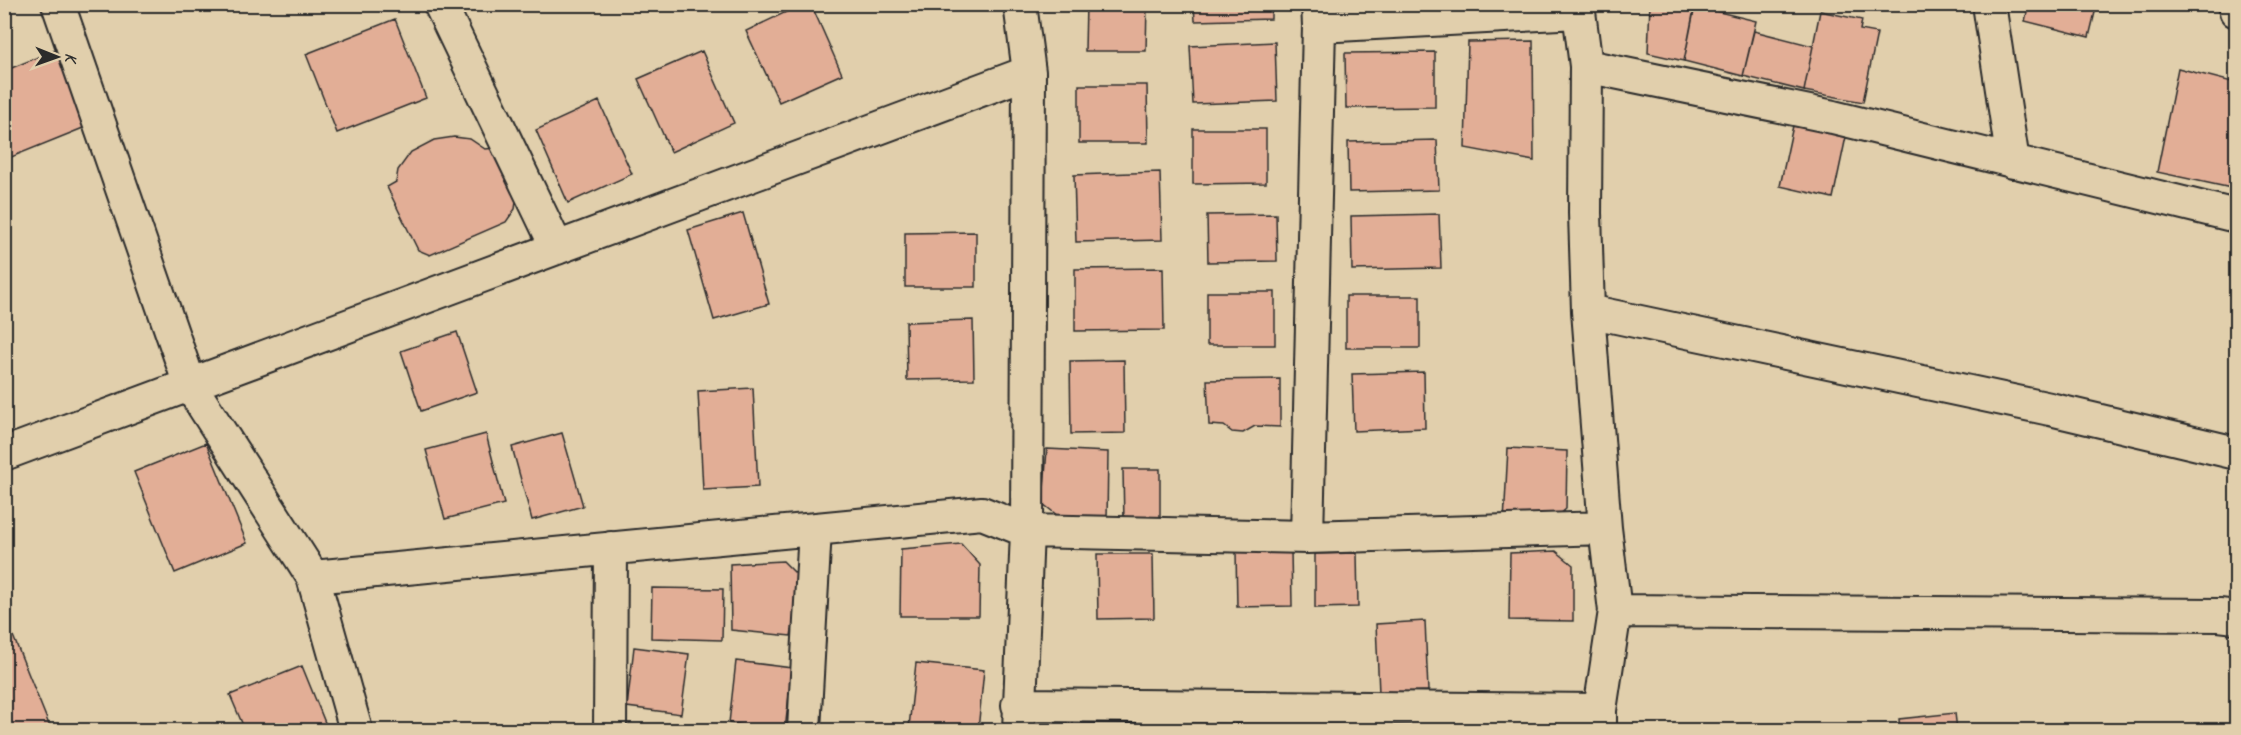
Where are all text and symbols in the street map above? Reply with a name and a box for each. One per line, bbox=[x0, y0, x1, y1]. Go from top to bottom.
north arrow bbox=[27, 27, 87, 87]
text: K bbox=[61, 53, 81, 65]

